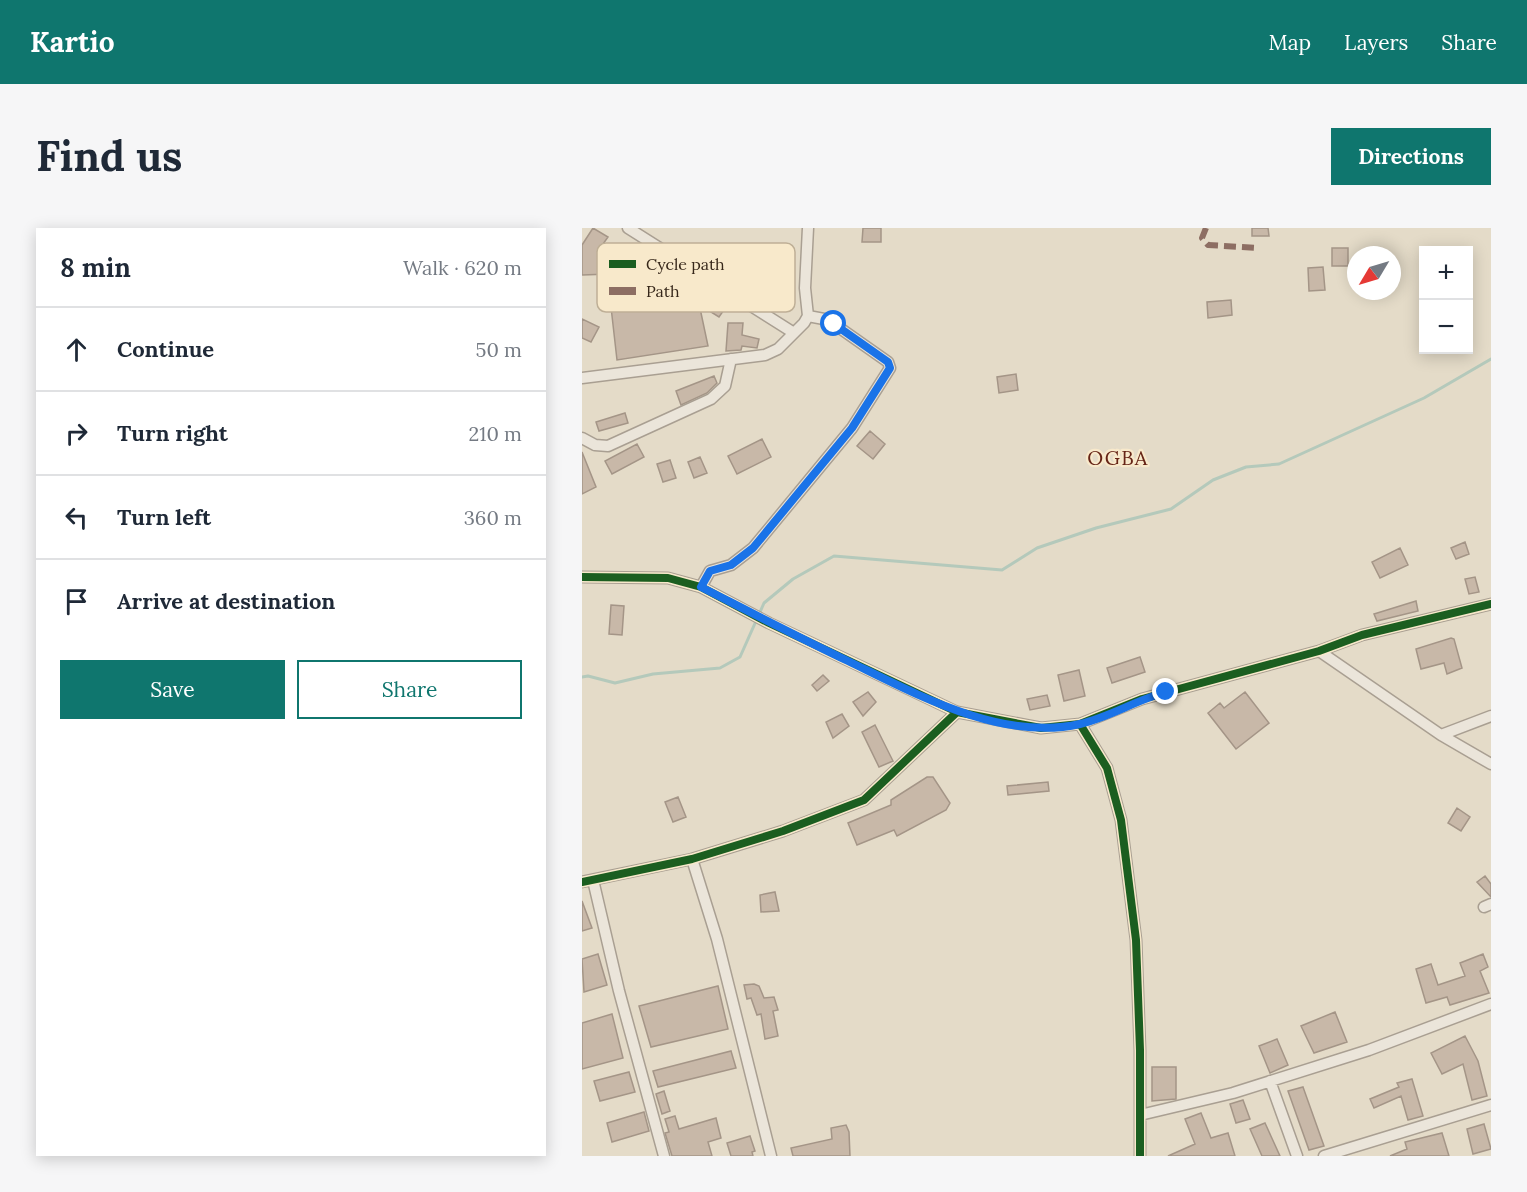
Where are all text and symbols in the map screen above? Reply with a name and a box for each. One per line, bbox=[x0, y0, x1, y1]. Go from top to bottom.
text: Kartio bbox=[30, 24, 114, 60]
text: Map bbox=[1268, 29, 1311, 56]
text: Layers bbox=[1344, 29, 1408, 56]
text: Share bbox=[1441, 29, 1497, 56]
button: Directions bbox=[1331, 128, 1491, 185]
text: Find us bbox=[36, 129, 182, 183]
legend bbox=[597, 243, 795, 312]
north arrow bbox=[1347, 246, 1401, 300]
map controls bbox=[1419, 246, 1473, 354]
button: + bbox=[1419, 246, 1473, 300]
text: 8 min bbox=[60, 251, 131, 284]
text: Cycle path bbox=[646, 254, 725, 274]
text: Walk · 620 m bbox=[403, 255, 522, 280]
text: Path bbox=[646, 281, 680, 301]
button: − bbox=[1419, 300, 1473, 354]
route start bbox=[820, 310, 846, 336]
icon: ahead bbox=[60, 333, 93, 366]
text: Continue bbox=[117, 335, 214, 363]
text: 50 m bbox=[476, 337, 522, 362]
icon: right bbox=[60, 417, 93, 450]
text: Turn right bbox=[117, 419, 228, 447]
text: 210 m bbox=[468, 421, 522, 446]
district label: OGBA bbox=[1087, 445, 1149, 470]
icon: left bbox=[60, 501, 93, 534]
text: Turn left bbox=[117, 503, 211, 531]
text: 360 m bbox=[464, 505, 522, 530]
icon: arrive bbox=[60, 585, 93, 618]
text: Arrive at destination bbox=[117, 587, 335, 615]
button: Save bbox=[60, 660, 285, 719]
button: Share bbox=[297, 660, 522, 719]
route end bbox=[1152, 678, 1178, 704]

